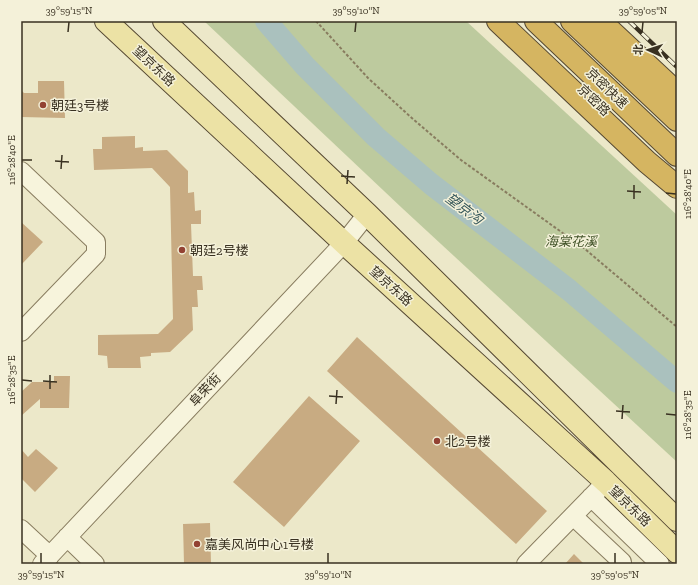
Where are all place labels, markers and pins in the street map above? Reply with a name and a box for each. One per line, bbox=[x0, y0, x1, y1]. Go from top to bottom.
place label: 朝廷3号楼 bbox=[51, 98, 109, 113]
marker: 朝廷3号楼 bbox=[38, 100, 48, 110]
place label: 朝廷2号楼 bbox=[190, 243, 249, 258]
marker: 朝廷2号楼 bbox=[177, 245, 187, 255]
place label: 北2号楼 bbox=[445, 434, 491, 449]
marker: 北2号楼 bbox=[432, 436, 442, 446]
place label: 嘉美风尚中心1号楼 bbox=[205, 537, 314, 552]
marker: 嘉美风尚中心1号楼 bbox=[192, 539, 202, 549]

